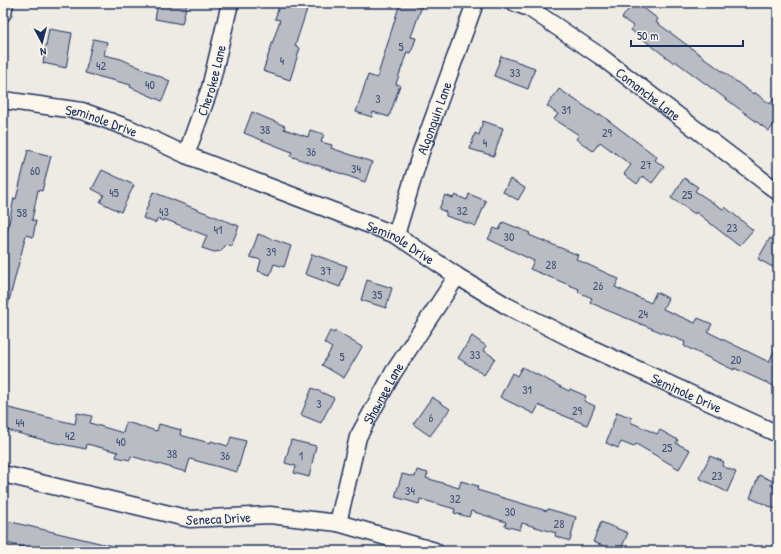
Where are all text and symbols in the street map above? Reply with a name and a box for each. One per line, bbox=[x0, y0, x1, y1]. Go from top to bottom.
north arrow bbox=[22, 22, 62, 62]
scale bar bbox=[631, 22, 743, 48]
text: 50 m bbox=[637, 27, 658, 44]
house number: 5 bbox=[398, 38, 404, 55]
street label: Cherokee Lane bbox=[191, 42, 230, 118]
text: N bbox=[39, 45, 47, 59]
house number: 4 bbox=[280, 52, 285, 69]
house number: 42 bbox=[96, 57, 106, 74]
street label: Comanche Lane bbox=[612, 62, 686, 125]
house number: 33 bbox=[510, 64, 520, 81]
house number: 40 bbox=[145, 76, 155, 93]
street label: Algonquin Lane bbox=[411, 78, 455, 157]
house number: 3 bbox=[375, 90, 381, 107]
street label: Seminole Drive bbox=[64, 99, 142, 141]
house number: 31 bbox=[561, 101, 571, 118]
house number: 38 bbox=[260, 121, 270, 138]
house number: 29 bbox=[602, 124, 613, 141]
house number: 4 bbox=[483, 134, 488, 151]
house number: 36 bbox=[306, 143, 316, 160]
house number: 27 bbox=[640, 156, 652, 173]
house number: 34 bbox=[351, 160, 361, 177]
house number: 60 bbox=[30, 162, 40, 179]
house number: 45 bbox=[109, 184, 119, 201]
house number: 25 bbox=[682, 186, 692, 203]
house number: 32 bbox=[457, 202, 468, 219]
house number: 43 bbox=[159, 203, 169, 220]
house number: 58 bbox=[17, 204, 27, 221]
street label: Seminole Drive bbox=[364, 215, 439, 268]
house number: 23 bbox=[727, 219, 738, 236]
house number: 41 bbox=[214, 221, 222, 238]
house number: 30 bbox=[504, 228, 514, 245]
house number: 39 bbox=[266, 243, 276, 260]
house number: 28 bbox=[546, 256, 556, 273]
house number: 37 bbox=[320, 262, 332, 279]
house number: 26 bbox=[593, 277, 603, 294]
house number: 35 bbox=[372, 286, 382, 303]
house number: 24 bbox=[638, 305, 649, 322]
house number: 33 bbox=[470, 346, 480, 363]
house number: 5 bbox=[339, 348, 345, 365]
house number: 20 bbox=[731, 351, 742, 368]
street label: Shawnee Lane bbox=[358, 358, 408, 427]
street label: Seminole Drive bbox=[649, 368, 726, 417]
house number: 31 bbox=[522, 381, 532, 398]
house number: 3 bbox=[316, 395, 322, 412]
house number: 29 bbox=[572, 402, 583, 419]
house number: 6 bbox=[429, 409, 434, 426]
house number: 44 bbox=[15, 414, 25, 431]
house number: 42 bbox=[65, 427, 75, 444]
house number: 40 bbox=[116, 433, 126, 450]
house number: 25 bbox=[662, 439, 672, 456]
house number: 38 bbox=[167, 445, 177, 462]
house number: 36 bbox=[220, 447, 230, 464]
house number: 1 bbox=[299, 447, 303, 464]
house number: 23 bbox=[712, 467, 723, 484]
house number: 34 bbox=[405, 482, 415, 499]
house number: 32 bbox=[450, 490, 461, 507]
house number: 30 bbox=[505, 503, 515, 520]
street label: Seneca Drive bbox=[184, 506, 252, 529]
house number: 28 bbox=[554, 515, 564, 532]

